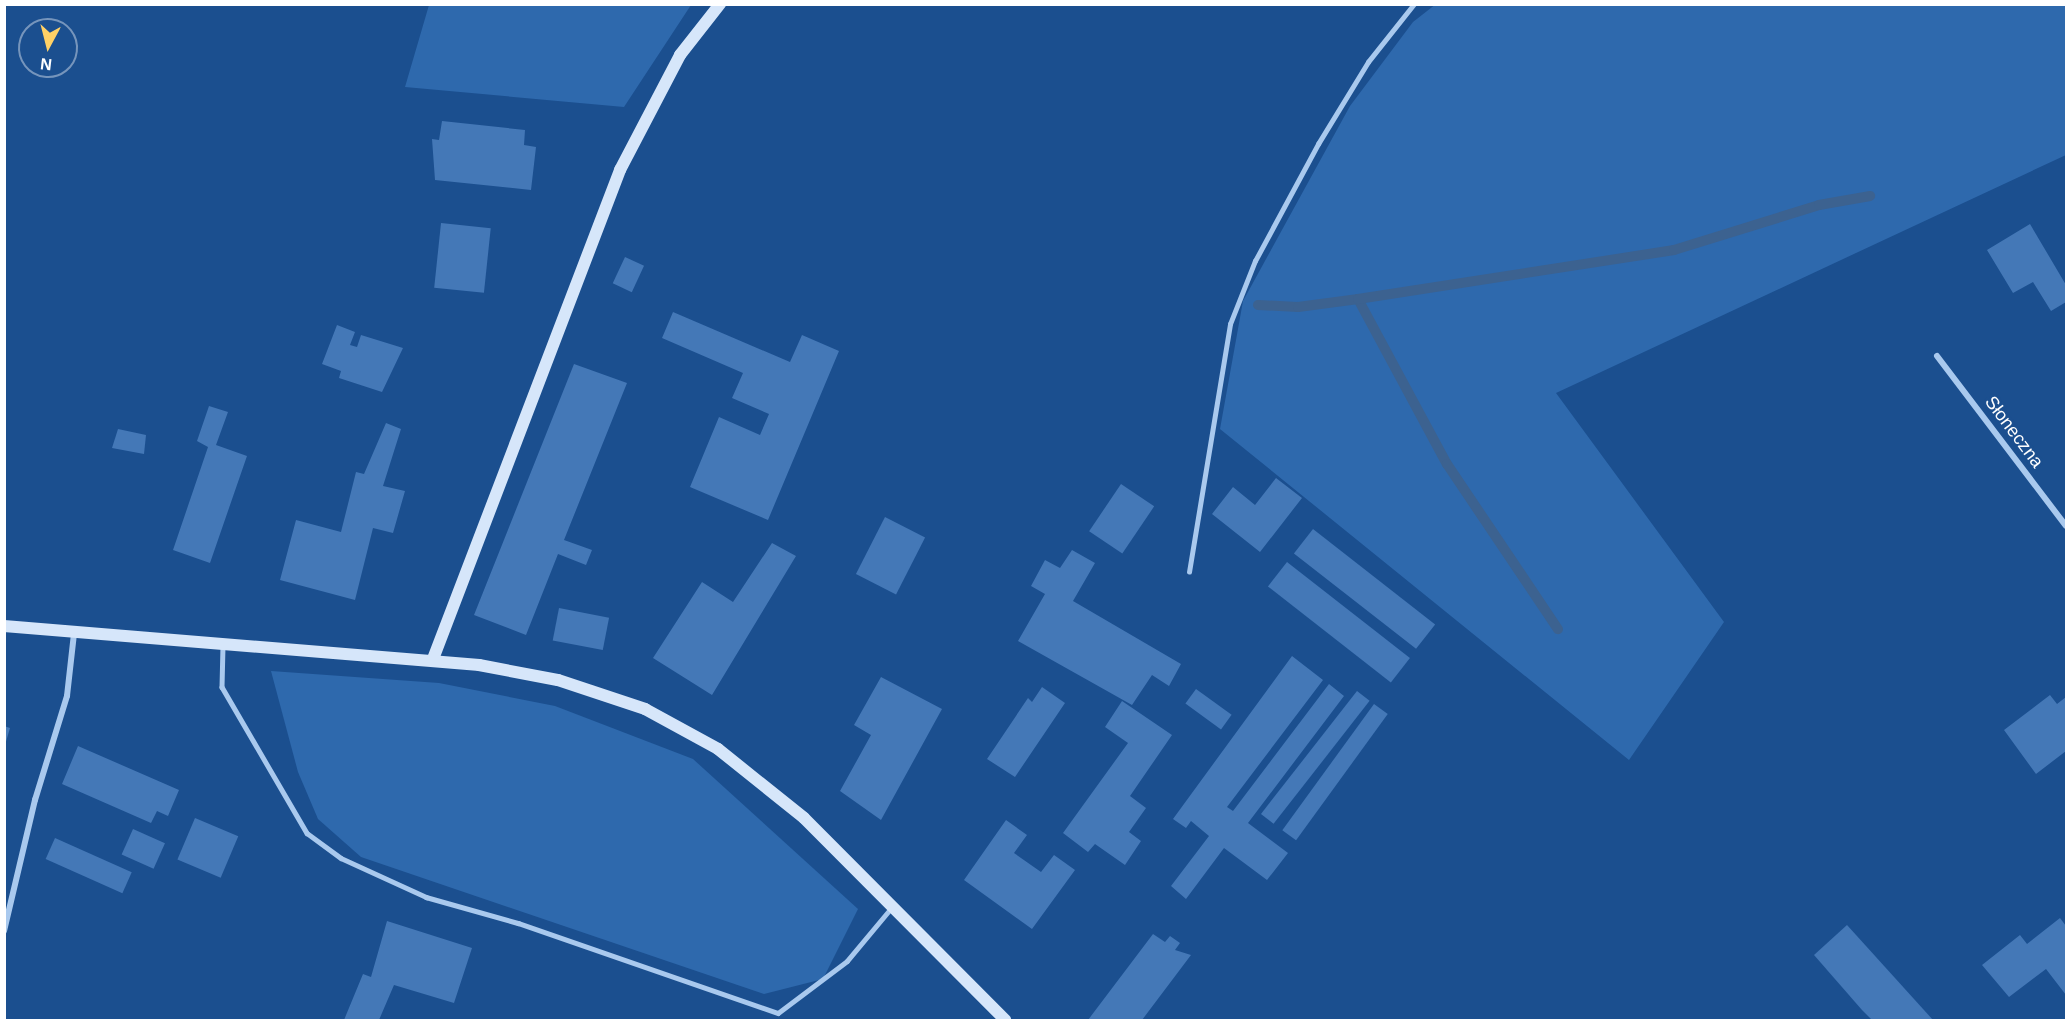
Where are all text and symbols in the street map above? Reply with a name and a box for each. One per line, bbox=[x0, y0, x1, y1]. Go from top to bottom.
north arrow bbox=[18, 18, 78, 78]
text: N bbox=[39, 55, 53, 74]
street label: Słoneczna bbox=[1980, 392, 2048, 472]

